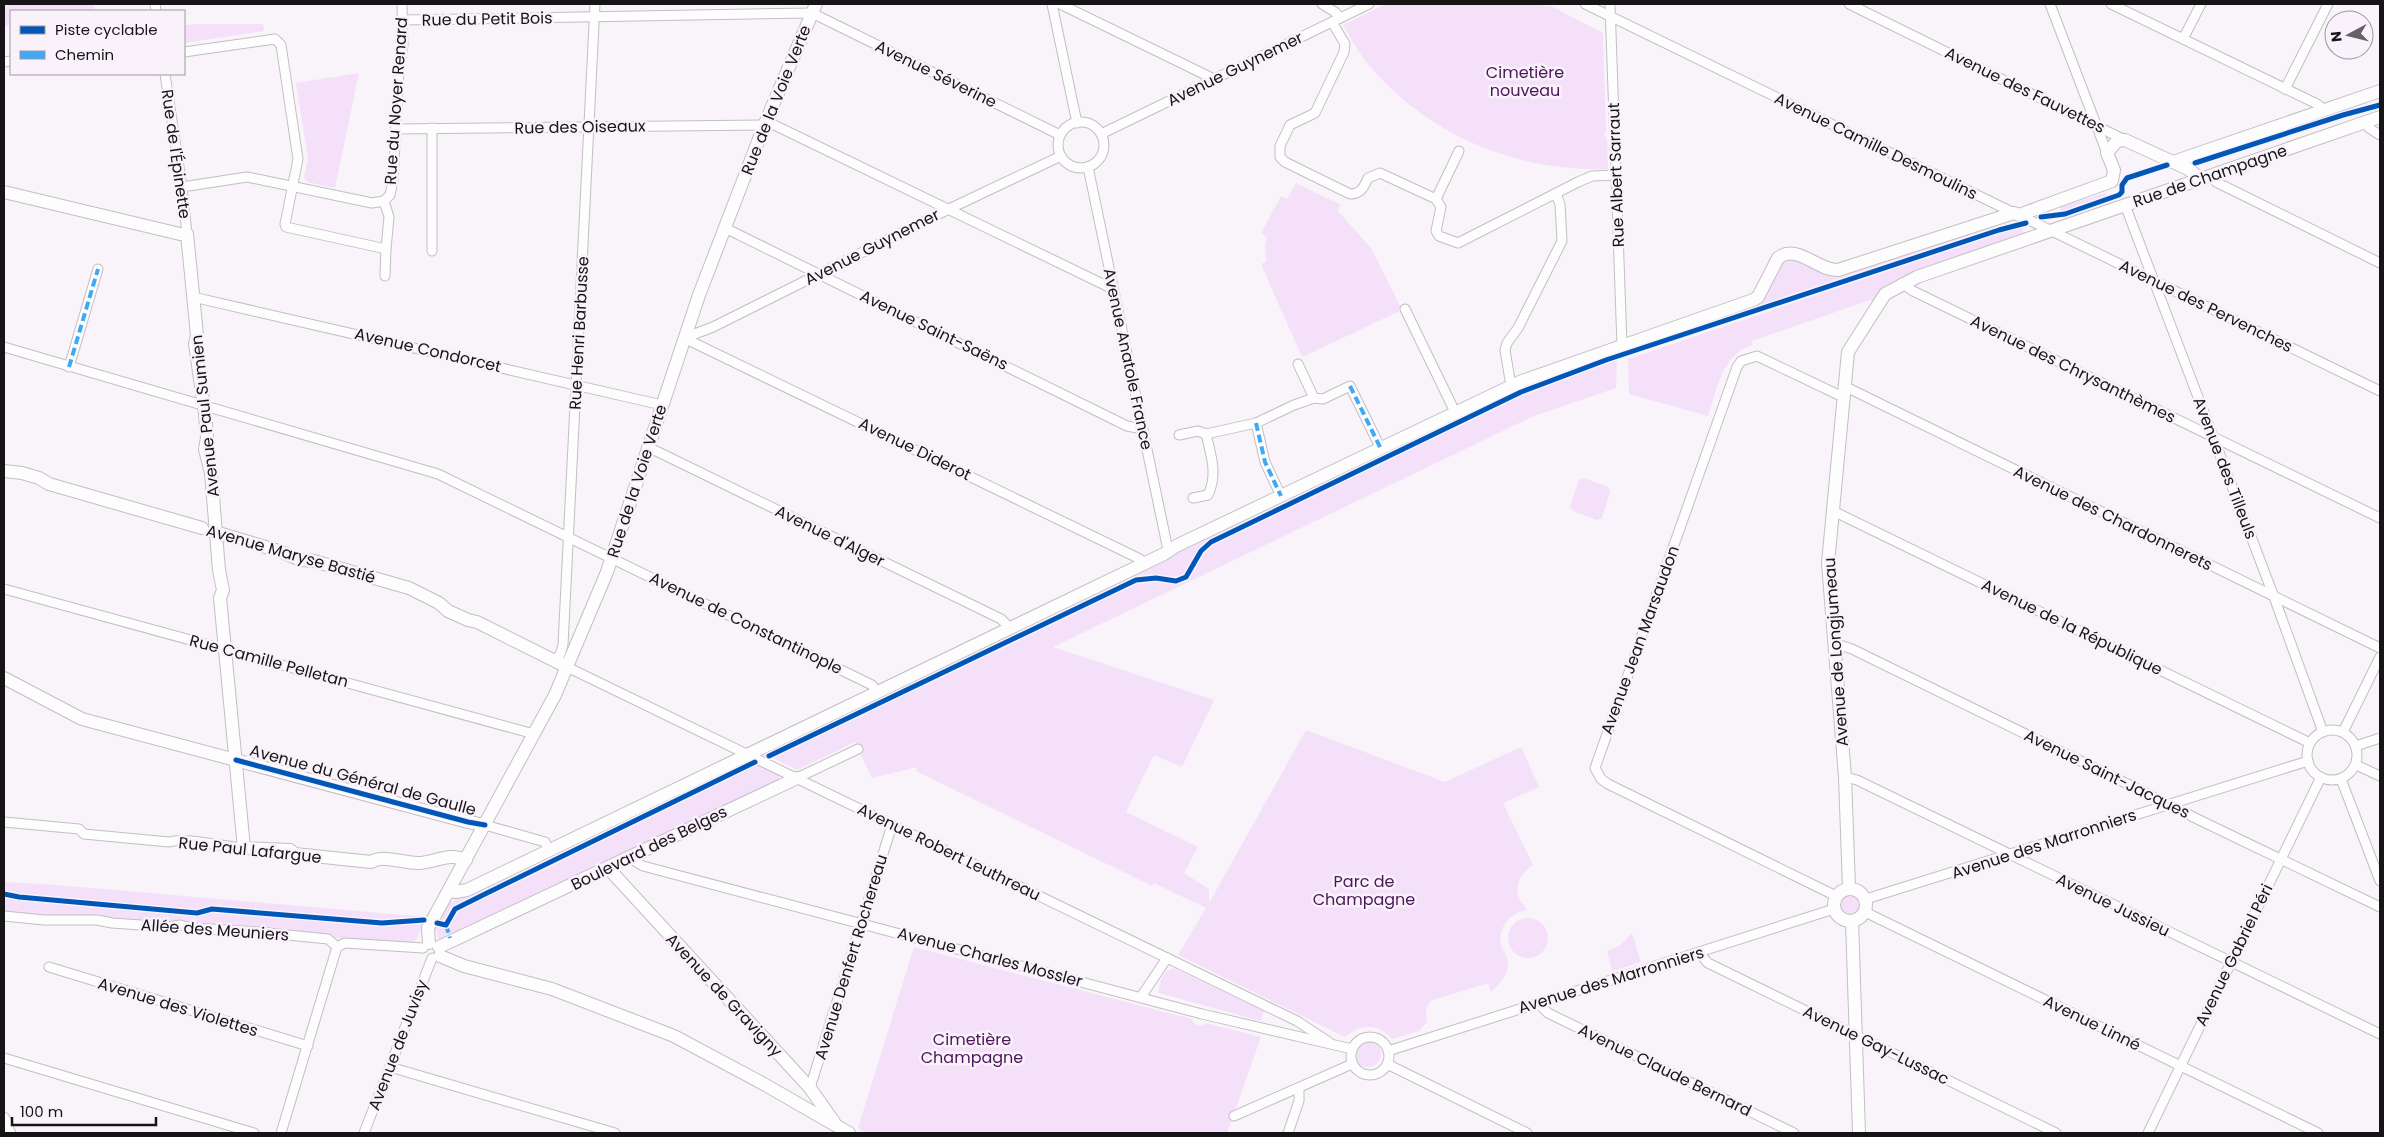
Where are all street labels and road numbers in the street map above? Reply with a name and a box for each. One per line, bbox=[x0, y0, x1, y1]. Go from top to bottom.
street label: Rue du Petit Bois bbox=[421, 6, 553, 32]
street label: Rue du Noyer Renard bbox=[379, 17, 413, 185]
street label: Rue de la Voie Verte bbox=[735, 22, 817, 178]
street label: Avenue Guynemer bbox=[1163, 26, 1307, 112]
street label: Avenue Séverine bbox=[871, 35, 1001, 113]
street label: Avenue des Fauvettes bbox=[1941, 41, 2109, 139]
street label: Avenue Camille Desmoulins bbox=[1771, 87, 1981, 205]
street label: Rue de l'Épinette bbox=[156, 88, 196, 220]
street label: Rue Albert Sarraut bbox=[1602, 102, 1630, 248]
street label: Rue des Oiseaux bbox=[514, 114, 646, 140]
street label: Rue de Champagne bbox=[2130, 139, 2290, 213]
street label: Avenue Guynemer bbox=[801, 203, 943, 291]
street label: Avenue des Pervenches bbox=[2115, 254, 2297, 358]
street label: Rue Henri Barbusse bbox=[563, 256, 595, 410]
street label: Avenue Anatole France bbox=[1098, 266, 1159, 452]
street label: Avenue Saint-Saëns bbox=[856, 284, 1012, 376]
street label: Avenue des Chrysanthèmes bbox=[1967, 309, 2179, 429]
street label: Avenue Condorcet bbox=[352, 322, 504, 378]
street label: Avenue Paul Sumien bbox=[185, 334, 225, 498]
street label: Avenue des Tilleuls bbox=[2187, 394, 2263, 542]
street label: Rue de la Voie Verte bbox=[601, 401, 673, 561]
street label: Avenue Diderot bbox=[855, 412, 975, 486]
street label: Avenue des Chardonnerets bbox=[2010, 460, 2216, 576]
street label: Avenue d'Alger bbox=[771, 500, 889, 572]
street label: Avenue Maryse Bastié bbox=[204, 519, 378, 589]
street label: Avenue Jean Marsaudon bbox=[1595, 542, 1685, 738]
street label: Avenue de Longjumeau bbox=[1818, 557, 1854, 747]
street label: Avenue de Constantinople bbox=[646, 566, 847, 680]
street label: Avenue de la République bbox=[1978, 573, 2166, 681]
street label: Rue Camille Pelletan bbox=[187, 629, 351, 693]
street label: Avenue Saint-Jacques bbox=[2020, 724, 2194, 824]
street label: Avenue du Général de Gaulle bbox=[247, 739, 479, 821]
street label: Avenue Robert Leuthreau bbox=[854, 798, 1044, 906]
street label: Boulevard des Belges bbox=[567, 800, 731, 896]
street label: Avenue des Marronniers bbox=[1949, 803, 2139, 885]
street label: Rue Paul Lafargue bbox=[177, 831, 323, 869]
street label: Avenue Denfert Rochereau bbox=[809, 851, 893, 1063]
street label: Avenue Jussieu bbox=[2052, 868, 2174, 942]
street label: Avenue Gabriel Péri bbox=[2190, 880, 2278, 1030]
street label: Allée des Meuniers bbox=[140, 913, 290, 947]
street label: Avenue Charles Mossler bbox=[895, 921, 1085, 993]
street label: Avenue de Gravigny bbox=[660, 928, 788, 1062]
street label: Avenue des Marronniers bbox=[1515, 941, 1707, 1019]
street label: Avenue des Violettes bbox=[95, 972, 261, 1042]
street label: Avenue de Juvisy bbox=[362, 976, 434, 1114]
street label: Avenue Linné bbox=[2039, 990, 2145, 1057]
street label: Avenue Gay-Lussac bbox=[1799, 1000, 1953, 1090]
street label: Avenue Claude Bernard bbox=[1574, 1018, 1756, 1122]

